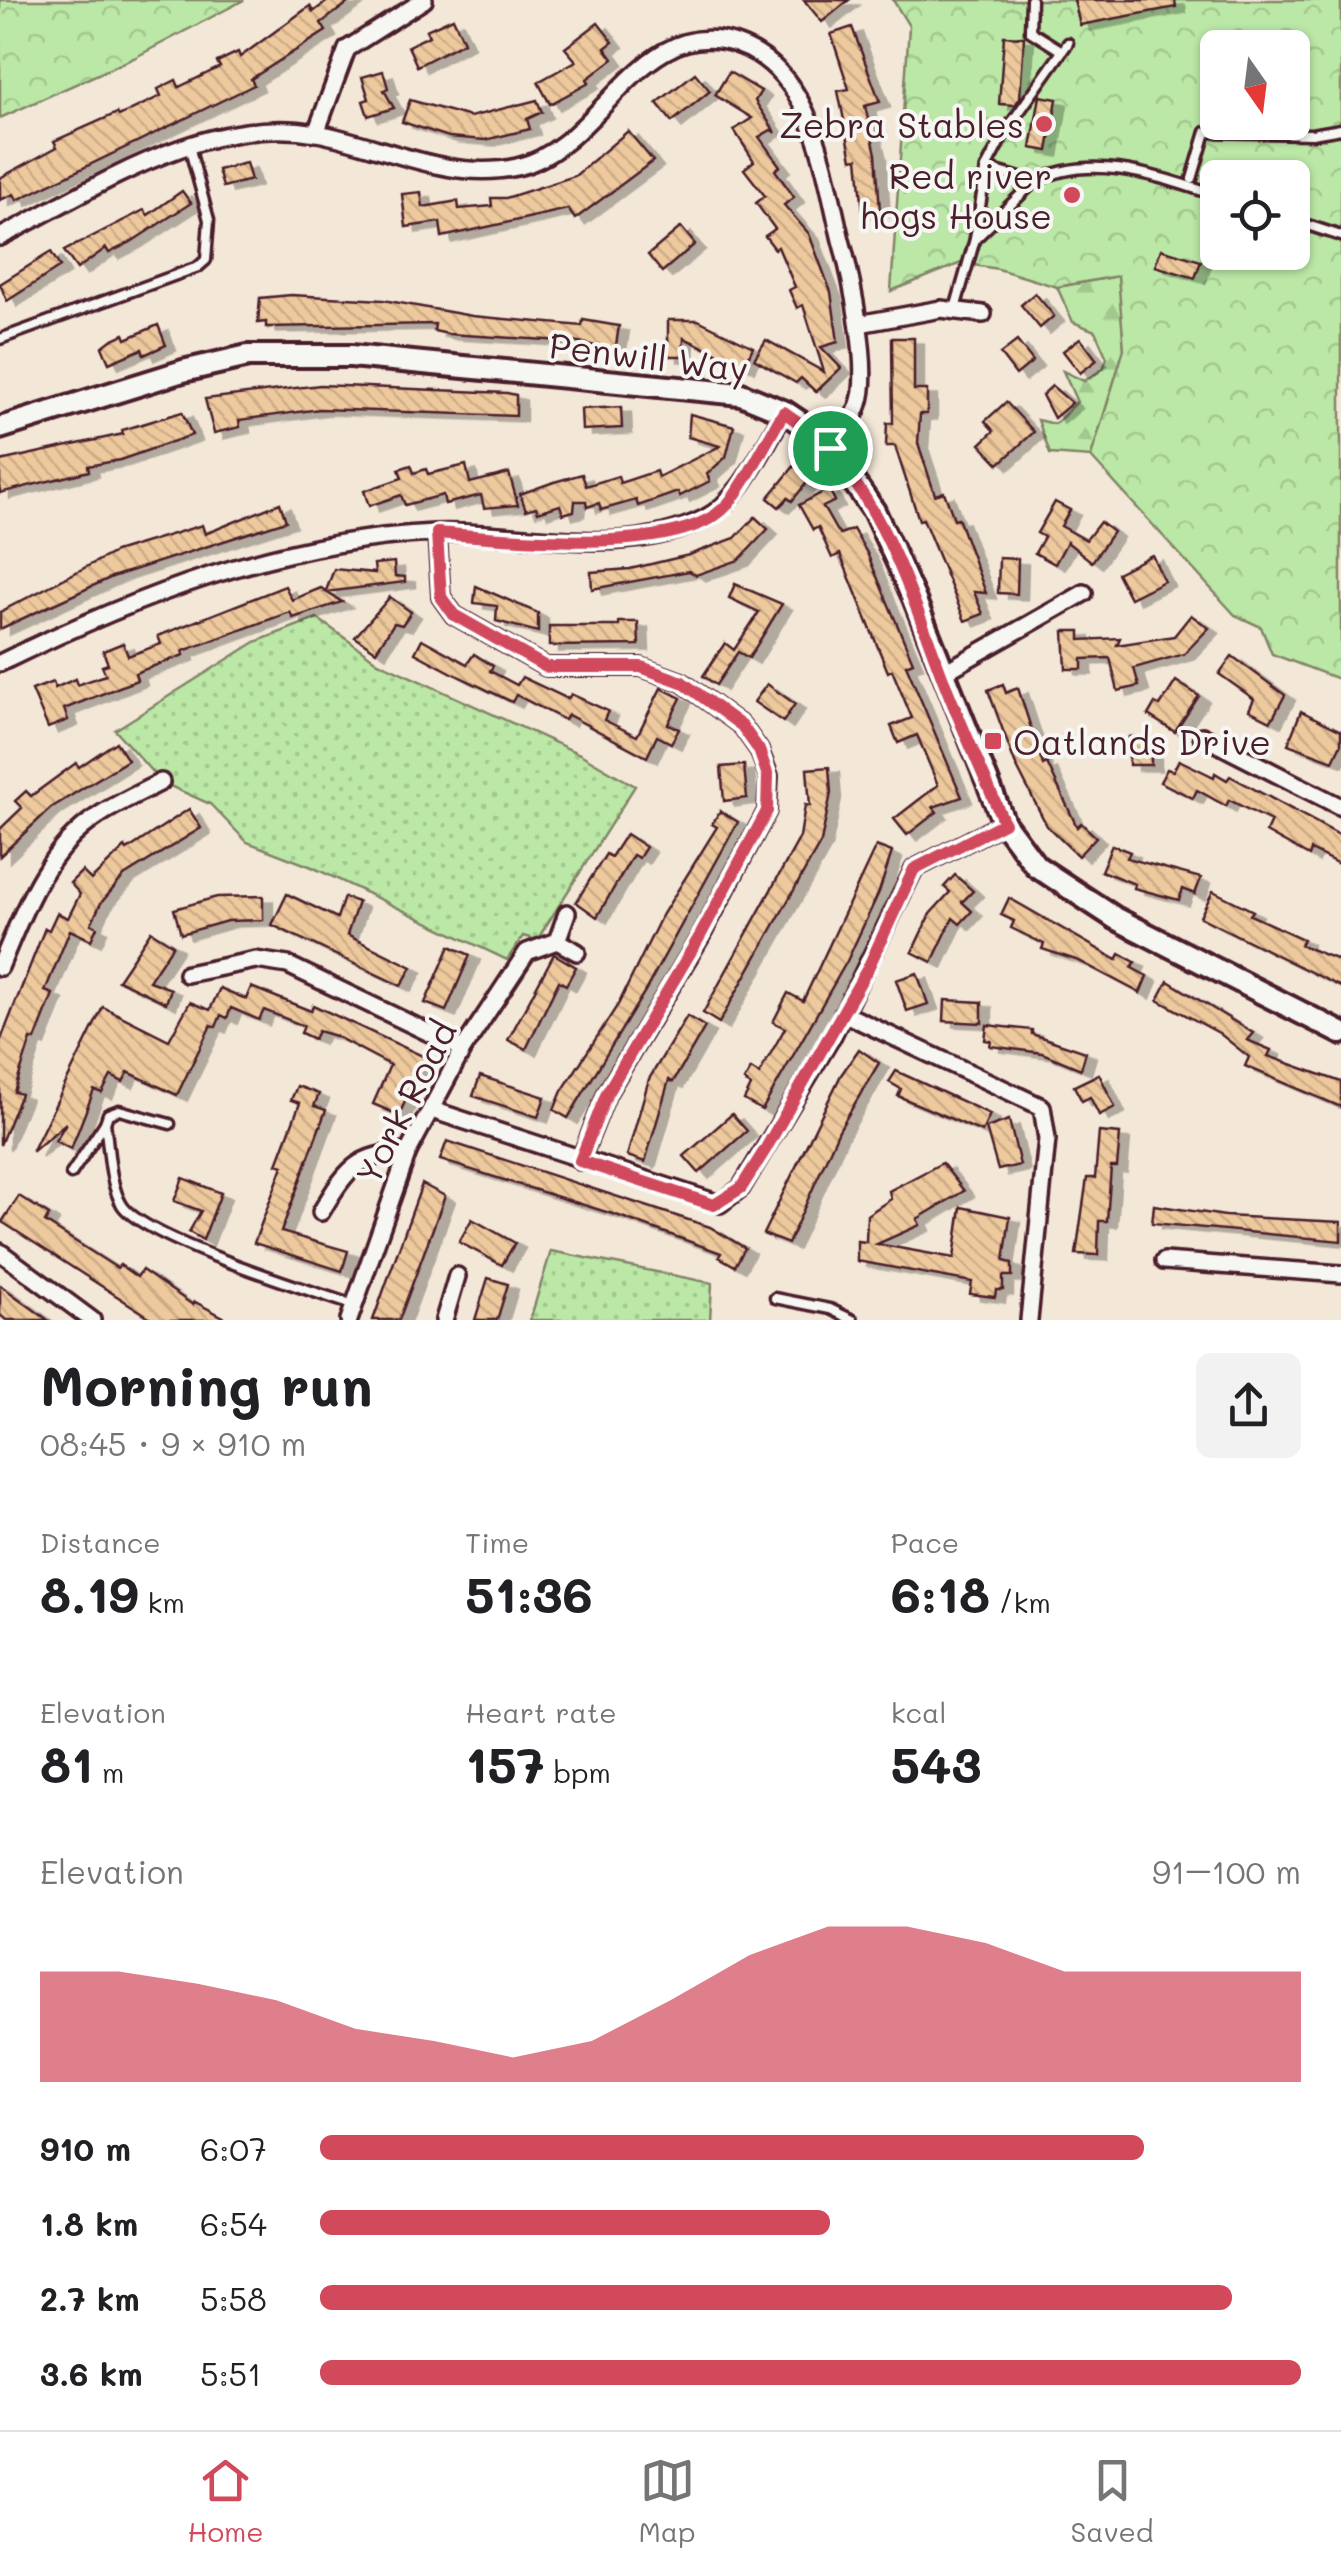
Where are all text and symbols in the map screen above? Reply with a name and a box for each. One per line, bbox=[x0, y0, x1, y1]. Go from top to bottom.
north arrow bbox=[1200, 30, 1310, 140]
map controls bbox=[1200, 30, 1310, 270]
place label: Zebra Stables bbox=[779, 101, 1024, 147]
marker: Zebra Stables bbox=[1033, 113, 1055, 135]
place label: Red river hogs House bbox=[859, 152, 1052, 238]
button: locate bbox=[1200, 160, 1310, 270]
marker: Red river hogs House bbox=[1061, 184, 1083, 206]
street label: Penwill Way bbox=[547, 321, 751, 391]
pin bbox=[788, 406, 873, 491]
icon: arrive bbox=[803, 421, 858, 476]
place label: Oatlands Drive bbox=[1013, 718, 1271, 764]
marker: Oatlands Drive bbox=[982, 730, 1004, 752]
street label: York Road bbox=[344, 1012, 466, 1192]
text: Morning run bbox=[40, 1348, 373, 1420]
button: share bbox=[1196, 1353, 1301, 1458]
text: 08:45 · 9 × 910 m bbox=[40, 1422, 306, 1464]
text: Distance bbox=[40, 1524, 161, 1560]
text: Time bbox=[465, 1524, 529, 1560]
text: Pace bbox=[891, 1524, 959, 1560]
text: 8.19 bbox=[40, 1560, 139, 1626]
text: 51:36 bbox=[465, 1560, 593, 1626]
text: 6:18 bbox=[891, 1560, 990, 1626]
text: km bbox=[139, 1584, 185, 1620]
text: /km bbox=[990, 1584, 1051, 1620]
text: Elevation bbox=[40, 1694, 166, 1730]
text: Heart rate bbox=[465, 1694, 617, 1730]
text: kcal bbox=[891, 1694, 946, 1730]
text: 81 bbox=[40, 1730, 93, 1796]
text: 157 bbox=[465, 1730, 545, 1796]
text: 543 bbox=[891, 1730, 982, 1796]
text: m bbox=[93, 1754, 124, 1790]
text: bpm bbox=[545, 1754, 611, 1790]
text: Elevation bbox=[40, 1850, 184, 1892]
text: 91–100 m bbox=[1152, 1850, 1301, 1892]
text: 910 m bbox=[40, 2127, 131, 2169]
text: 6:07 bbox=[200, 2127, 267, 2169]
text: 1.8 km bbox=[40, 2202, 138, 2244]
text: 6:54 bbox=[200, 2202, 267, 2244]
text: 2.7 km bbox=[40, 2277, 140, 2319]
text: 5:58 bbox=[200, 2277, 267, 2319]
text: 3.6 km bbox=[40, 2352, 143, 2394]
text: 5:51 bbox=[200, 2352, 262, 2394]
tab: Home bbox=[187, 2453, 264, 2549]
tab: Map bbox=[639, 2453, 696, 2549]
tab: Saved bbox=[1070, 2453, 1154, 2549]

